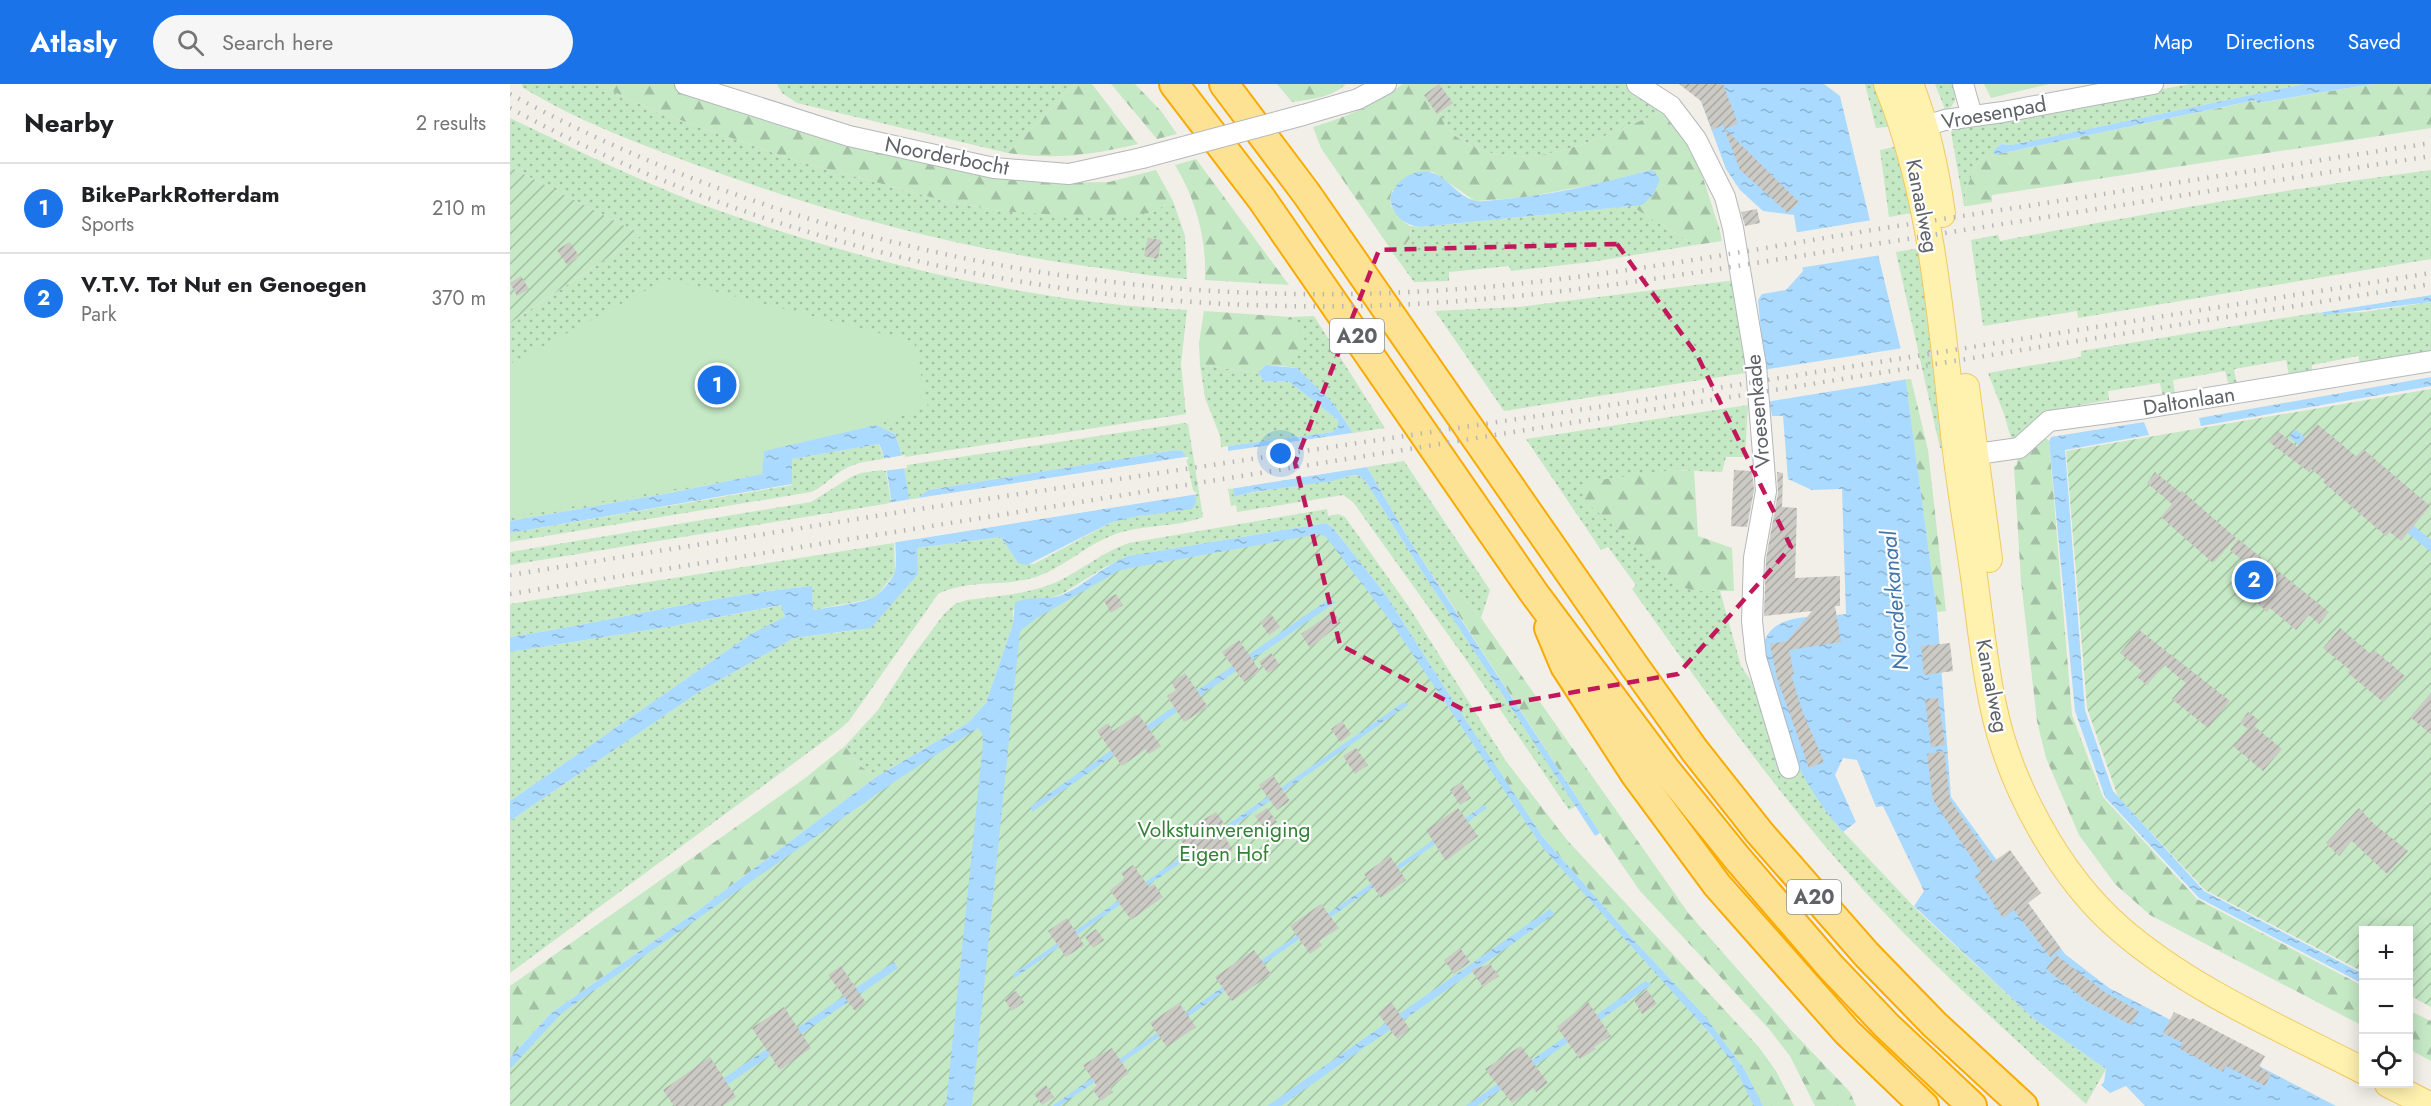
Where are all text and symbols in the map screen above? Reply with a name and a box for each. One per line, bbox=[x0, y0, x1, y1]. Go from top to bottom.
search box bbox=[153, 15, 573, 69]
text: Atlasly bbox=[30, 22, 117, 63]
icon: search bbox=[174, 26, 207, 59]
text: Search here bbox=[222, 26, 333, 58]
text: Map bbox=[2154, 27, 2193, 57]
text: Directions bbox=[2226, 27, 2315, 57]
text: Saved bbox=[2348, 27, 2401, 57]
street label: Vroesenpad bbox=[1939, 89, 2049, 137]
text: Nearby bbox=[24, 104, 113, 142]
text: 2 results bbox=[416, 109, 486, 138]
street label: Noorderbocht bbox=[882, 129, 1012, 183]
street label: Kanaalweg bbox=[1898, 157, 1946, 255]
text: BikeParkRotterdam bbox=[81, 178, 280, 210]
text: 1 bbox=[38, 194, 49, 223]
text: 210 m bbox=[432, 194, 486, 223]
text: Sports bbox=[81, 210, 134, 239]
text: V.T.V. Tot Nut en Genoegen bbox=[81, 268, 367, 300]
text: 2 bbox=[37, 284, 50, 313]
text: 370 m bbox=[431, 284, 486, 313]
text: Park bbox=[81, 300, 117, 329]
road number: A20 bbox=[1330, 319, 1384, 353]
street label: Vroesenkade bbox=[1738, 353, 1778, 469]
pin: 1 bbox=[698, 362, 736, 408]
street label: Daltonlaan bbox=[2141, 379, 2237, 423]
your location bbox=[1266, 439, 1295, 468]
water label: Noorderkanaal bbox=[1872, 529, 1916, 672]
pin: 2 bbox=[2234, 558, 2274, 602]
street label: Kanaalweg bbox=[1968, 637, 2016, 735]
park label: Volkstuinvereniging Eigen Hof bbox=[1138, 815, 1310, 869]
road number: A20 bbox=[1787, 880, 1841, 914]
map controls bbox=[2359, 926, 2413, 1088]
button: + bbox=[2359, 926, 2413, 980]
button: − bbox=[2359, 980, 2413, 1034]
button: locate bbox=[2359, 1034, 2413, 1088]

